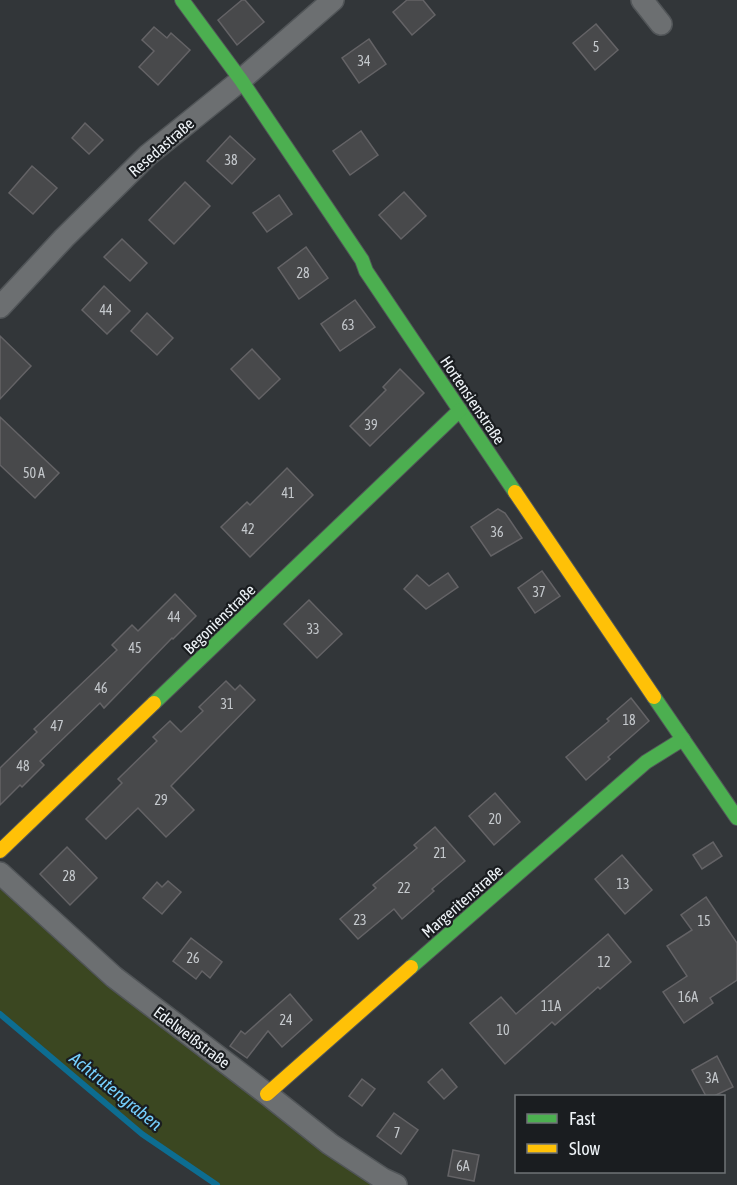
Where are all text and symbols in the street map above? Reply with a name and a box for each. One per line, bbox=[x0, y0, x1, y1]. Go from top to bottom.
house number: 5 bbox=[593, 39, 599, 55]
house number: 34 bbox=[357, 53, 371, 69]
street label: Resedastraße bbox=[125, 114, 197, 180]
house number: 38 bbox=[224, 152, 238, 168]
house number: 28 bbox=[296, 265, 310, 281]
house number: 44 bbox=[99, 302, 113, 318]
house number: 63 bbox=[341, 317, 355, 333]
street label: Hortensienstraße bbox=[437, 353, 509, 447]
house number: 39 bbox=[364, 417, 378, 433]
house number: 50 A bbox=[23, 465, 45, 481]
house number: 41 bbox=[281, 485, 295, 501]
house number: 42 bbox=[241, 521, 255, 537]
house number: 36 bbox=[490, 524, 504, 540]
street label: Begonienstraße bbox=[180, 580, 259, 658]
house number: 37 bbox=[532, 584, 546, 600]
house number: 44 bbox=[167, 609, 181, 625]
house number: 33 bbox=[306, 621, 320, 637]
house number: 45 bbox=[128, 640, 142, 656]
house number: 46 bbox=[94, 680, 108, 696]
house number: 31 bbox=[220, 696, 234, 712]
house number: 18 bbox=[622, 712, 636, 728]
house number: 47 bbox=[50, 718, 64, 734]
house number: 48 bbox=[16, 758, 30, 774]
house number: 29 bbox=[154, 792, 168, 808]
house number: 20 bbox=[488, 811, 502, 827]
house number: 21 bbox=[433, 845, 447, 861]
street label: Margeritenstraße bbox=[418, 861, 507, 942]
house number: 28 bbox=[62, 868, 76, 884]
house number: 13 bbox=[616, 876, 630, 892]
house number: 22 bbox=[397, 880, 411, 896]
house number: 23 bbox=[353, 912, 367, 928]
house number: 15 bbox=[697, 913, 711, 929]
house number: 26 bbox=[186, 950, 200, 966]
house number: 12 bbox=[597, 954, 611, 970]
house number: 16A bbox=[678, 989, 698, 1005]
house number: 11A bbox=[541, 998, 561, 1014]
street label: Edelweißstraße bbox=[150, 1003, 234, 1071]
house number: 24 bbox=[279, 1012, 293, 1028]
house number: 10 bbox=[496, 1022, 510, 1038]
water label: Achtrutengraben bbox=[65, 1047, 166, 1135]
house number: 3A bbox=[705, 1070, 719, 1086]
legend bbox=[515, 1095, 725, 1173]
text: Fast bbox=[569, 1108, 596, 1129]
house number: 7 bbox=[394, 1125, 400, 1141]
text: Slow bbox=[569, 1138, 600, 1159]
house number: 6A bbox=[456, 1158, 470, 1174]

